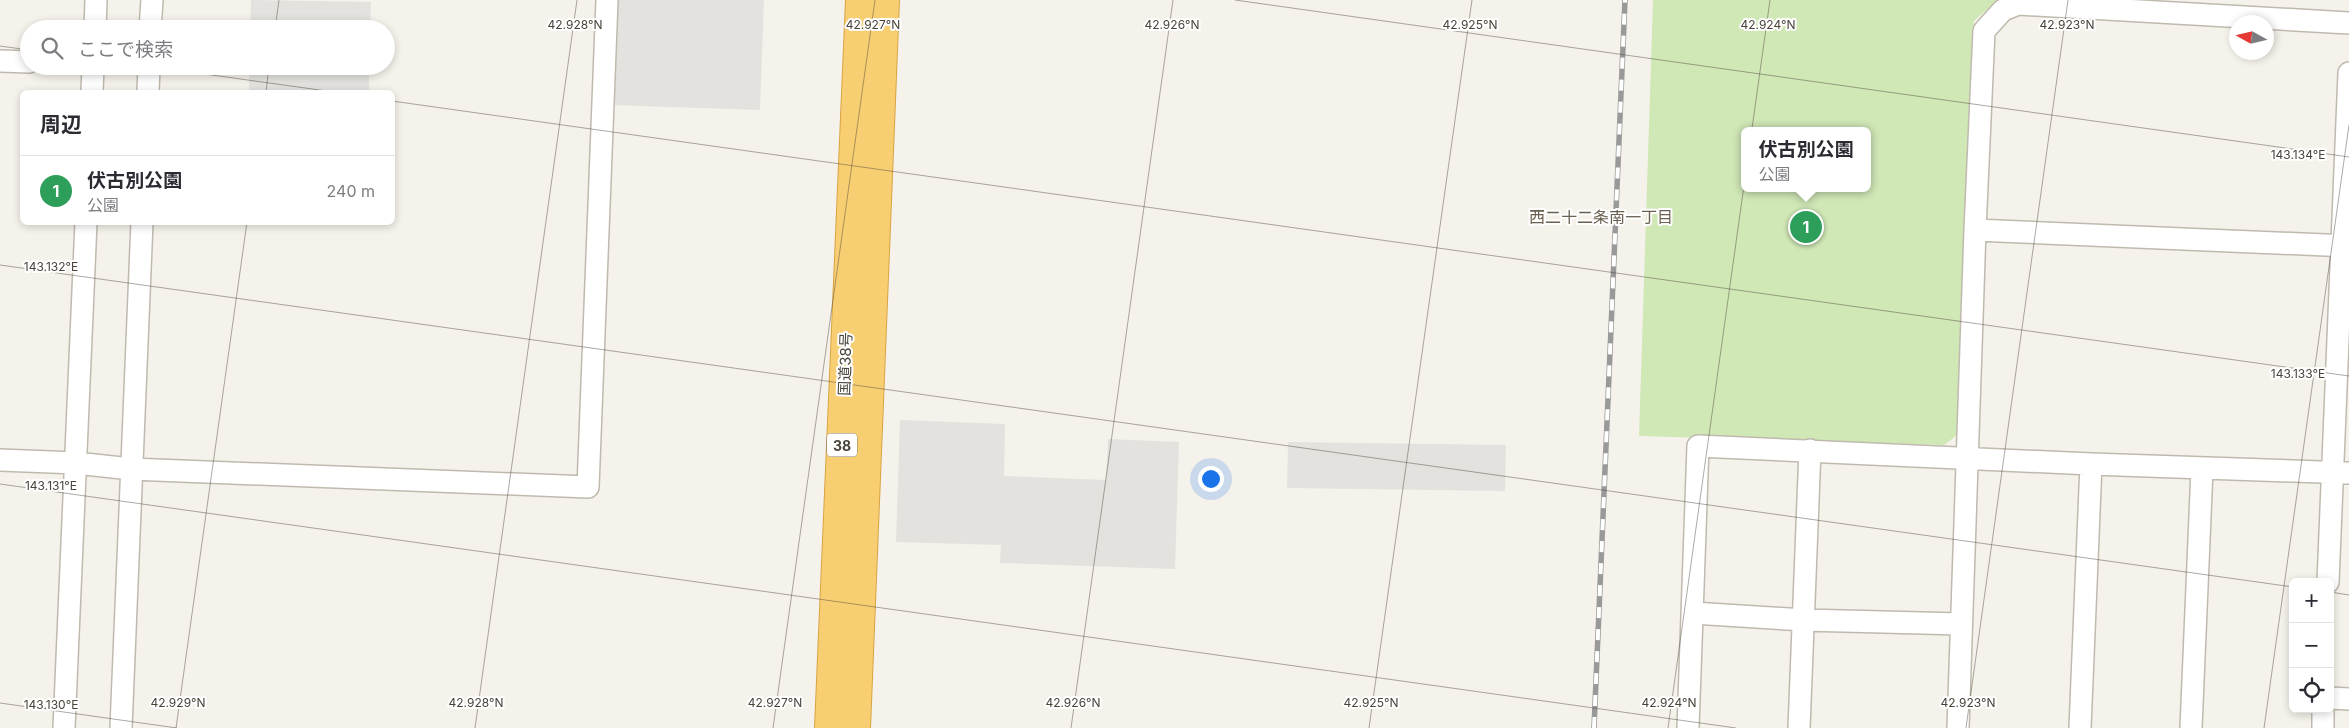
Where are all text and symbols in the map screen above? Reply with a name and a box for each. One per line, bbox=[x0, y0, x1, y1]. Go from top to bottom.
north arrow bbox=[2229, 15, 2274, 60]
text: 42.928°N bbox=[548, 17, 602, 32]
text: 42.927°N bbox=[846, 17, 900, 32]
text: 42.926°N bbox=[1144, 17, 1200, 32]
text: 42.925°N bbox=[1442, 17, 1498, 32]
text: 42.924°N bbox=[1740, 17, 1796, 32]
text: 42.923°N bbox=[2040, 17, 2094, 32]
search box bbox=[20, 20, 395, 75]
icon: search bbox=[38, 34, 66, 62]
text: ここで検索 bbox=[78, 38, 173, 61]
text: 周辺 bbox=[40, 112, 82, 137]
popup bbox=[1741, 127, 1871, 192]
text: 伏古別公園 bbox=[1758, 138, 1854, 161]
text: 143.134°E bbox=[2271, 147, 2325, 162]
text: 公園 bbox=[1758, 164, 1791, 184]
text: 伏古別公園 bbox=[87, 169, 182, 192]
text: 1 bbox=[53, 181, 59, 201]
text: 240 m bbox=[327, 181, 375, 201]
text: 公園 bbox=[87, 195, 119, 215]
district label: 西二十二条南一丁目 bbox=[1529, 207, 1673, 227]
pin: 1 bbox=[1790, 208, 1822, 246]
text: 143.132°E bbox=[24, 259, 78, 274]
street label: 国道38号 bbox=[834, 332, 856, 396]
text: 143.133°E bbox=[2271, 366, 2325, 381]
road number: 38 bbox=[827, 434, 857, 456]
your location bbox=[1198, 466, 1224, 492]
text: 143.131°E bbox=[25, 478, 77, 493]
map controls bbox=[2289, 578, 2334, 713]
button: + bbox=[2289, 578, 2334, 623]
button: − bbox=[2289, 623, 2334, 668]
button: locate bbox=[2289, 668, 2334, 713]
text: 42.929°N bbox=[150, 695, 206, 710]
text: 42.928°N bbox=[449, 695, 503, 710]
text: 42.927°N bbox=[748, 695, 802, 710]
text: 42.926°N bbox=[1045, 695, 1101, 710]
text: 42.925°N bbox=[1343, 695, 1399, 710]
text: 42.924°N bbox=[1641, 695, 1697, 710]
text: 42.923°N bbox=[1941, 695, 1995, 710]
text: 143.130°E bbox=[24, 697, 78, 712]

